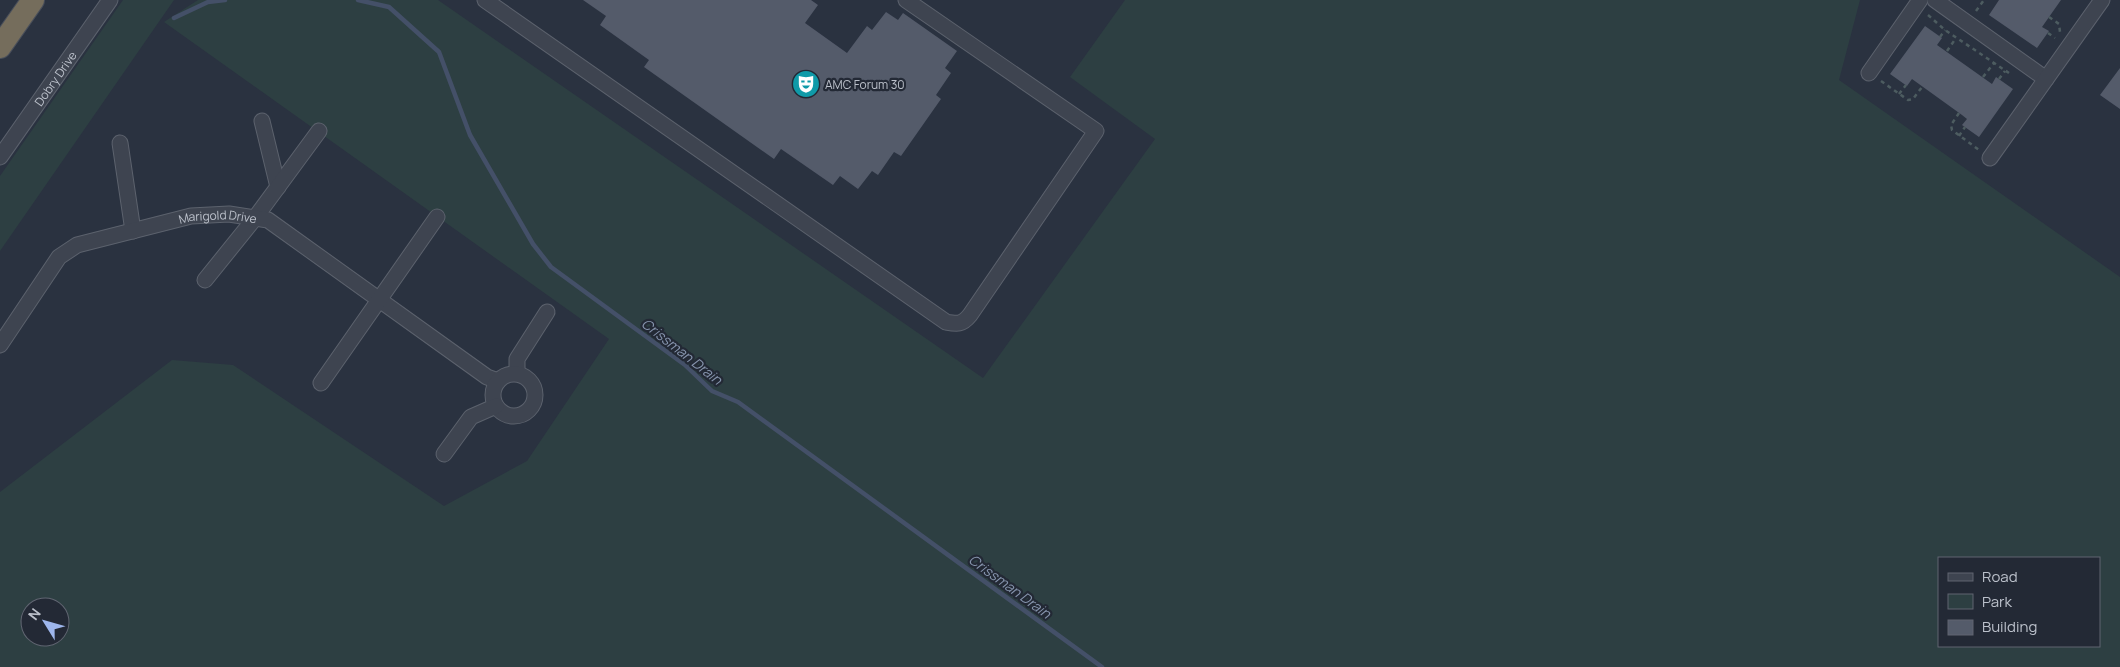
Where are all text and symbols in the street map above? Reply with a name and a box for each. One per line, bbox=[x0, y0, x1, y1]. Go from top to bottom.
street label: Dobry Drive bbox=[30, 48, 80, 109]
theatre icon: AMC Forum 30 bbox=[791, 69, 821, 99]
place label: AMC Forum 30 bbox=[825, 76, 905, 93]
street label: Marigold Drive bbox=[177, 206, 258, 227]
water label: Crissman Drain bbox=[638, 314, 727, 389]
water label: Crissman Drain bbox=[965, 550, 1056, 623]
legend bbox=[1938, 557, 2100, 647]
text: Road bbox=[1982, 566, 2018, 587]
text: Park bbox=[1982, 591, 2012, 612]
north arrow bbox=[20, 597, 70, 647]
text: N bbox=[24, 604, 45, 624]
text: Building bbox=[1982, 616, 2037, 637]

